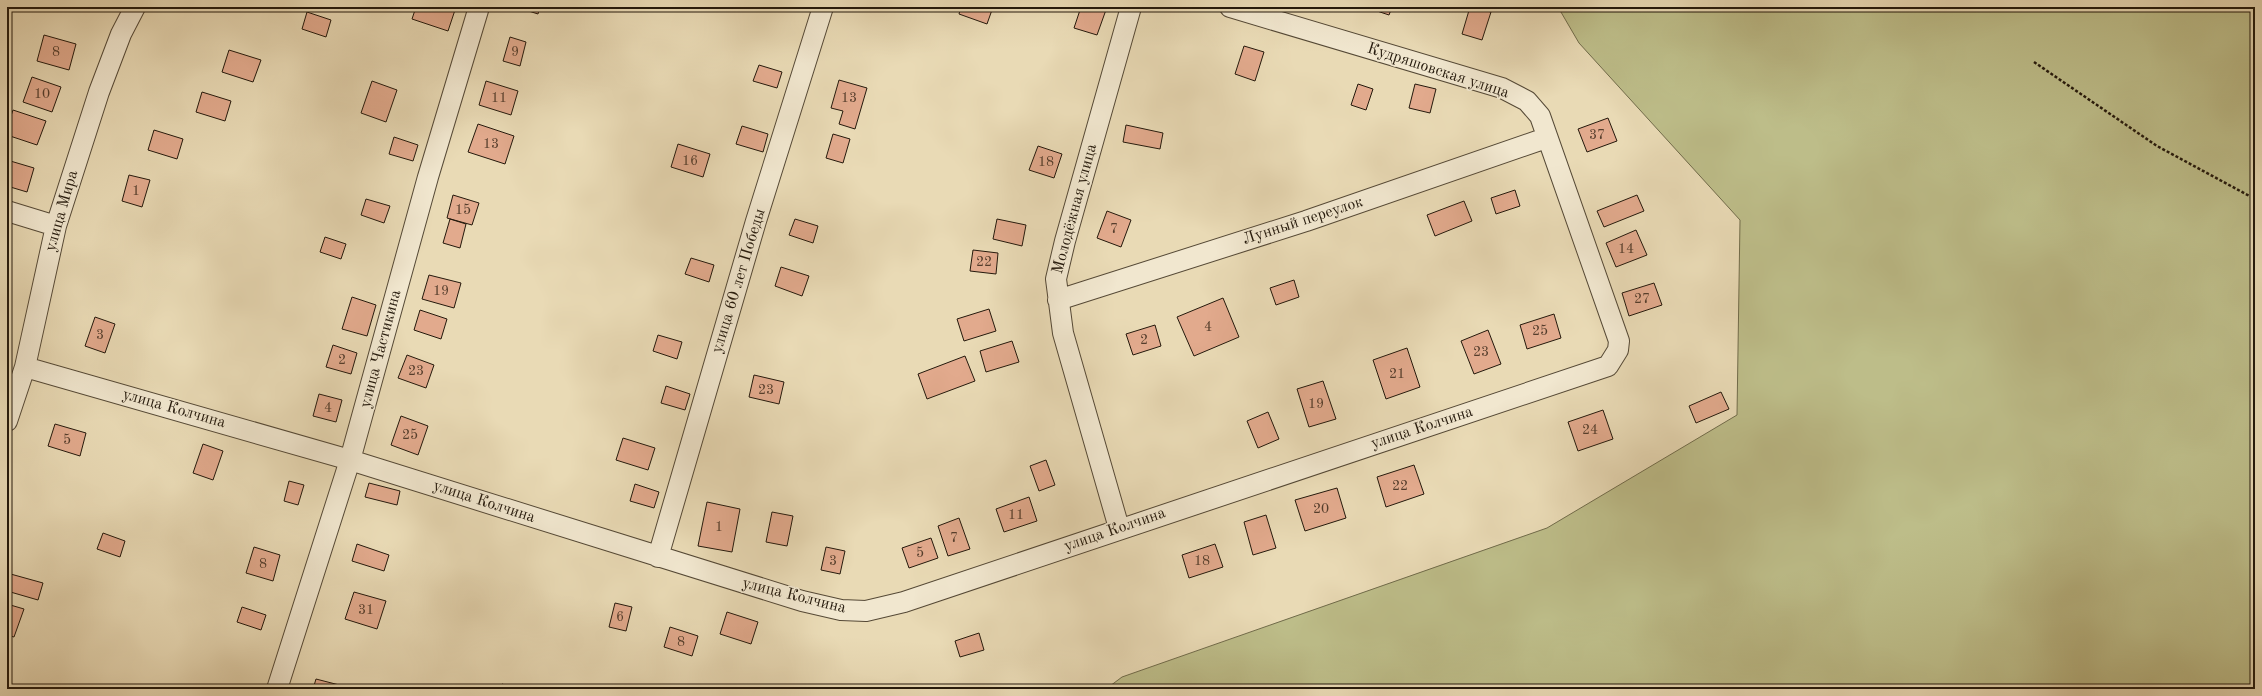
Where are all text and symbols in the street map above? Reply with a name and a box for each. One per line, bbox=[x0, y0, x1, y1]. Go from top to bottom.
street label: Кудряшовская улица bbox=[1365, 40, 1511, 102]
house number: 8 bbox=[52, 45, 60, 59]
house number: 9 bbox=[511, 45, 519, 59]
house number: 10 bbox=[34, 87, 50, 101]
house number: 11 bbox=[491, 91, 507, 105]
house number: 13 bbox=[841, 91, 857, 105]
house number: 37 bbox=[1589, 128, 1605, 142]
house number: 13 bbox=[483, 137, 499, 151]
street label: Молодёжная улица bbox=[1050, 142, 1100, 276]
house number: 16 bbox=[682, 154, 698, 168]
house number: 18 bbox=[1038, 155, 1054, 169]
street label: улица Мира bbox=[43, 169, 81, 253]
house number: 1 bbox=[132, 184, 140, 198]
street label: Лунный переулок bbox=[1241, 194, 1365, 248]
house number: 15 bbox=[455, 203, 471, 217]
street label: улица 60 лет Победы bbox=[709, 207, 769, 355]
house number: 7 bbox=[1110, 222, 1118, 236]
house number: 14 bbox=[1618, 242, 1634, 256]
house number: 22 bbox=[976, 255, 992, 269]
house number: 19 bbox=[433, 284, 449, 298]
street label: улица Частикина bbox=[358, 288, 404, 410]
house number: 27 bbox=[1634, 292, 1650, 306]
house number: 4 bbox=[1204, 320, 1212, 334]
house number: 25 bbox=[1532, 324, 1548, 338]
house number: 3 bbox=[96, 328, 104, 342]
house number: 2 bbox=[1140, 333, 1148, 347]
house number: 23 bbox=[1473, 345, 1489, 359]
house number: 2 bbox=[338, 353, 346, 367]
house number: 23 bbox=[408, 364, 424, 378]
house number: 21 bbox=[1389, 367, 1405, 381]
house number: 23 bbox=[758, 383, 774, 397]
street label: улица Колчина bbox=[121, 387, 227, 431]
house number: 19 bbox=[1308, 397, 1324, 411]
house number: 4 bbox=[324, 401, 332, 415]
street label: улица Колчина bbox=[1369, 404, 1475, 452]
house number: 24 bbox=[1582, 423, 1598, 437]
house number: 25 bbox=[402, 428, 418, 442]
house number: 5 bbox=[63, 433, 71, 447]
street label: улица Колчина bbox=[431, 478, 537, 526]
house number: 22 bbox=[1392, 479, 1408, 493]
house number: 20 bbox=[1313, 502, 1329, 516]
street label: улица Колчина bbox=[1062, 505, 1168, 555]
house number: 11 bbox=[1008, 508, 1024, 522]
house number: 1 bbox=[715, 520, 723, 534]
house number: 7 bbox=[950, 531, 958, 545]
house number: 5 bbox=[916, 546, 924, 560]
house number: 3 bbox=[829, 554, 837, 568]
house number: 18 bbox=[1194, 554, 1210, 568]
house number: 8 bbox=[259, 557, 267, 571]
street label: улица Колчина bbox=[740, 575, 848, 617]
house number: 31 bbox=[358, 603, 374, 617]
house number: 6 bbox=[616, 610, 624, 624]
house number: 8 bbox=[677, 635, 685, 649]

